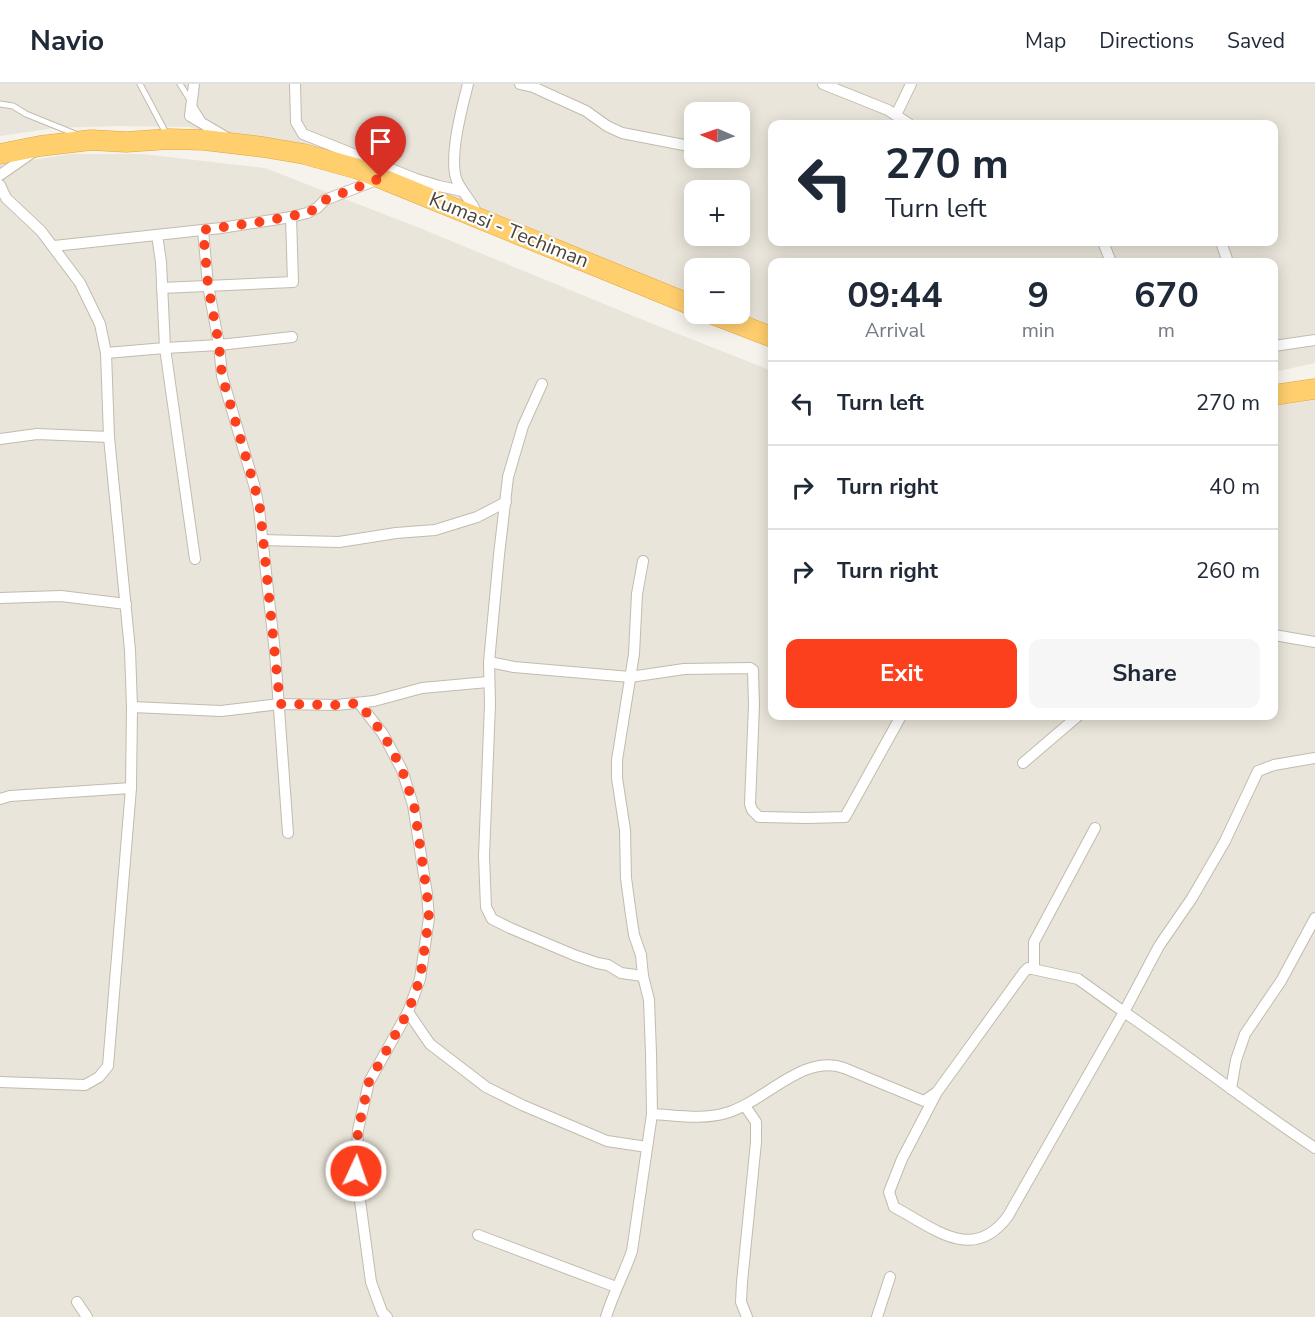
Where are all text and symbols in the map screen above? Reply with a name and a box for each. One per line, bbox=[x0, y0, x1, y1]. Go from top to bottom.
text: Navio bbox=[30, 22, 104, 60]
text: Map bbox=[1025, 27, 1066, 55]
text: Directions bbox=[1099, 27, 1194, 55]
text: Saved bbox=[1227, 27, 1285, 55]
north arrow bbox=[684, 102, 750, 168]
map controls bbox=[684, 102, 750, 324]
pin bbox=[355, 116, 406, 178]
icon: arrive bbox=[364, 125, 397, 158]
text: 270 m bbox=[885, 136, 1009, 193]
icon: left bbox=[786, 144, 864, 222]
button: + bbox=[684, 180, 750, 246]
street label: Kumasi - Techiman bbox=[425, 186, 593, 274]
text: Turn left bbox=[885, 190, 986, 227]
button: − bbox=[684, 258, 750, 324]
text: 09:44 bbox=[847, 271, 943, 320]
text: 9 bbox=[1027, 271, 1049, 320]
text: 670 bbox=[1134, 271, 1199, 320]
text: Arrival bbox=[865, 317, 925, 344]
text: min bbox=[1022, 317, 1055, 344]
text: m bbox=[1158, 317, 1175, 344]
icon: left bbox=[786, 387, 819, 420]
text: Turn left bbox=[837, 388, 924, 418]
text: 270 m bbox=[1196, 388, 1260, 418]
icon: right bbox=[786, 471, 819, 504]
text: Turn right bbox=[837, 472, 938, 502]
text: 40 m bbox=[1209, 472, 1260, 502]
icon: right bbox=[786, 555, 819, 588]
text: Turn right bbox=[837, 556, 938, 586]
text: 260 m bbox=[1196, 556, 1260, 586]
button: Exit bbox=[786, 639, 1017, 708]
button: Share bbox=[1029, 639, 1260, 708]
position arrow bbox=[324, 1139, 388, 1203]

